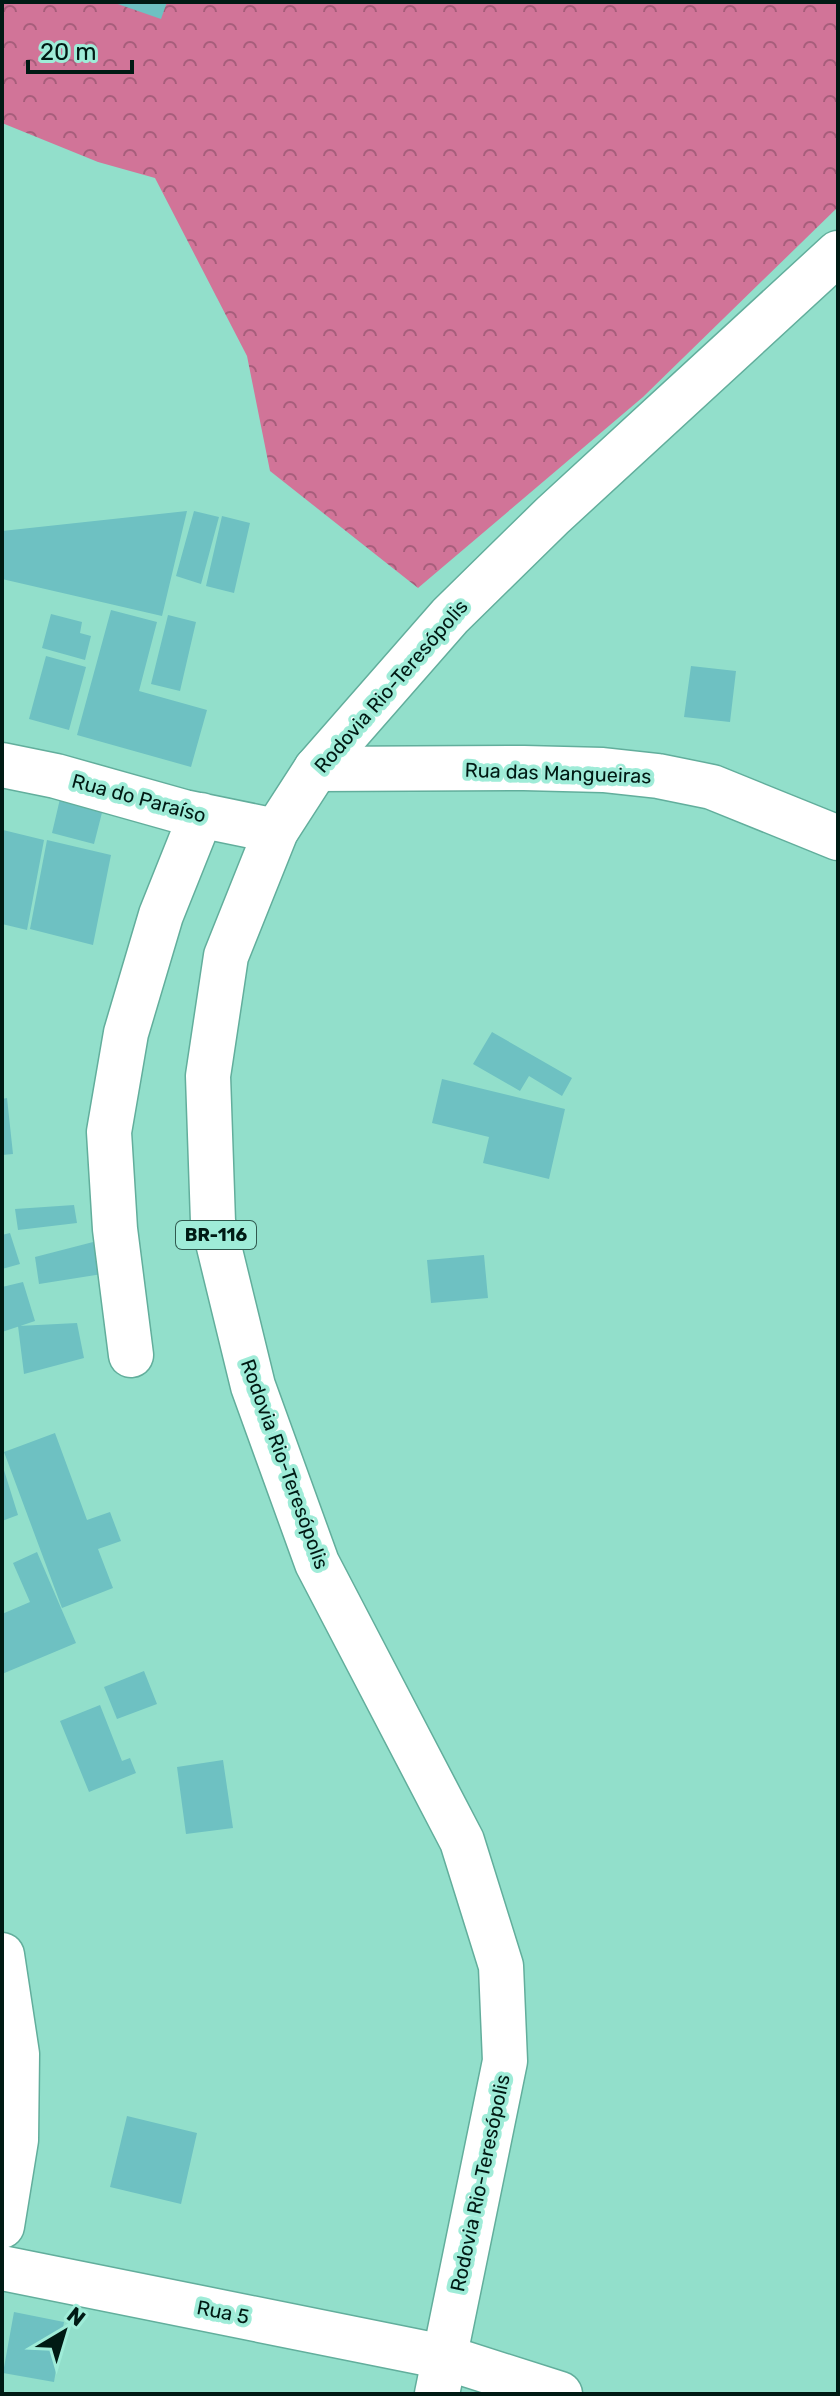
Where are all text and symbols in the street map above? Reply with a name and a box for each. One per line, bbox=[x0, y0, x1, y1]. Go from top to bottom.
scale bar bbox=[28, 24, 132, 74]
text: 20 m bbox=[40, 38, 97, 66]
street label: Rodovia Rio-Teresópolis bbox=[309, 595, 473, 777]
street label: Rua das Mangueiras bbox=[464, 758, 652, 788]
street label: Rua do Paraíso bbox=[69, 769, 209, 827]
road number: BR-116 bbox=[176, 1221, 256, 1249]
street label: Rodovia Rio-Teresópolis bbox=[236, 1356, 334, 1572]
street label: Rodovia Rio-Teresópolis bbox=[445, 2072, 515, 2294]
north arrow bbox=[24, 2292, 104, 2372]
street label: Rua 5 bbox=[195, 2295, 251, 2329]
text: N bbox=[61, 2301, 91, 2332]

